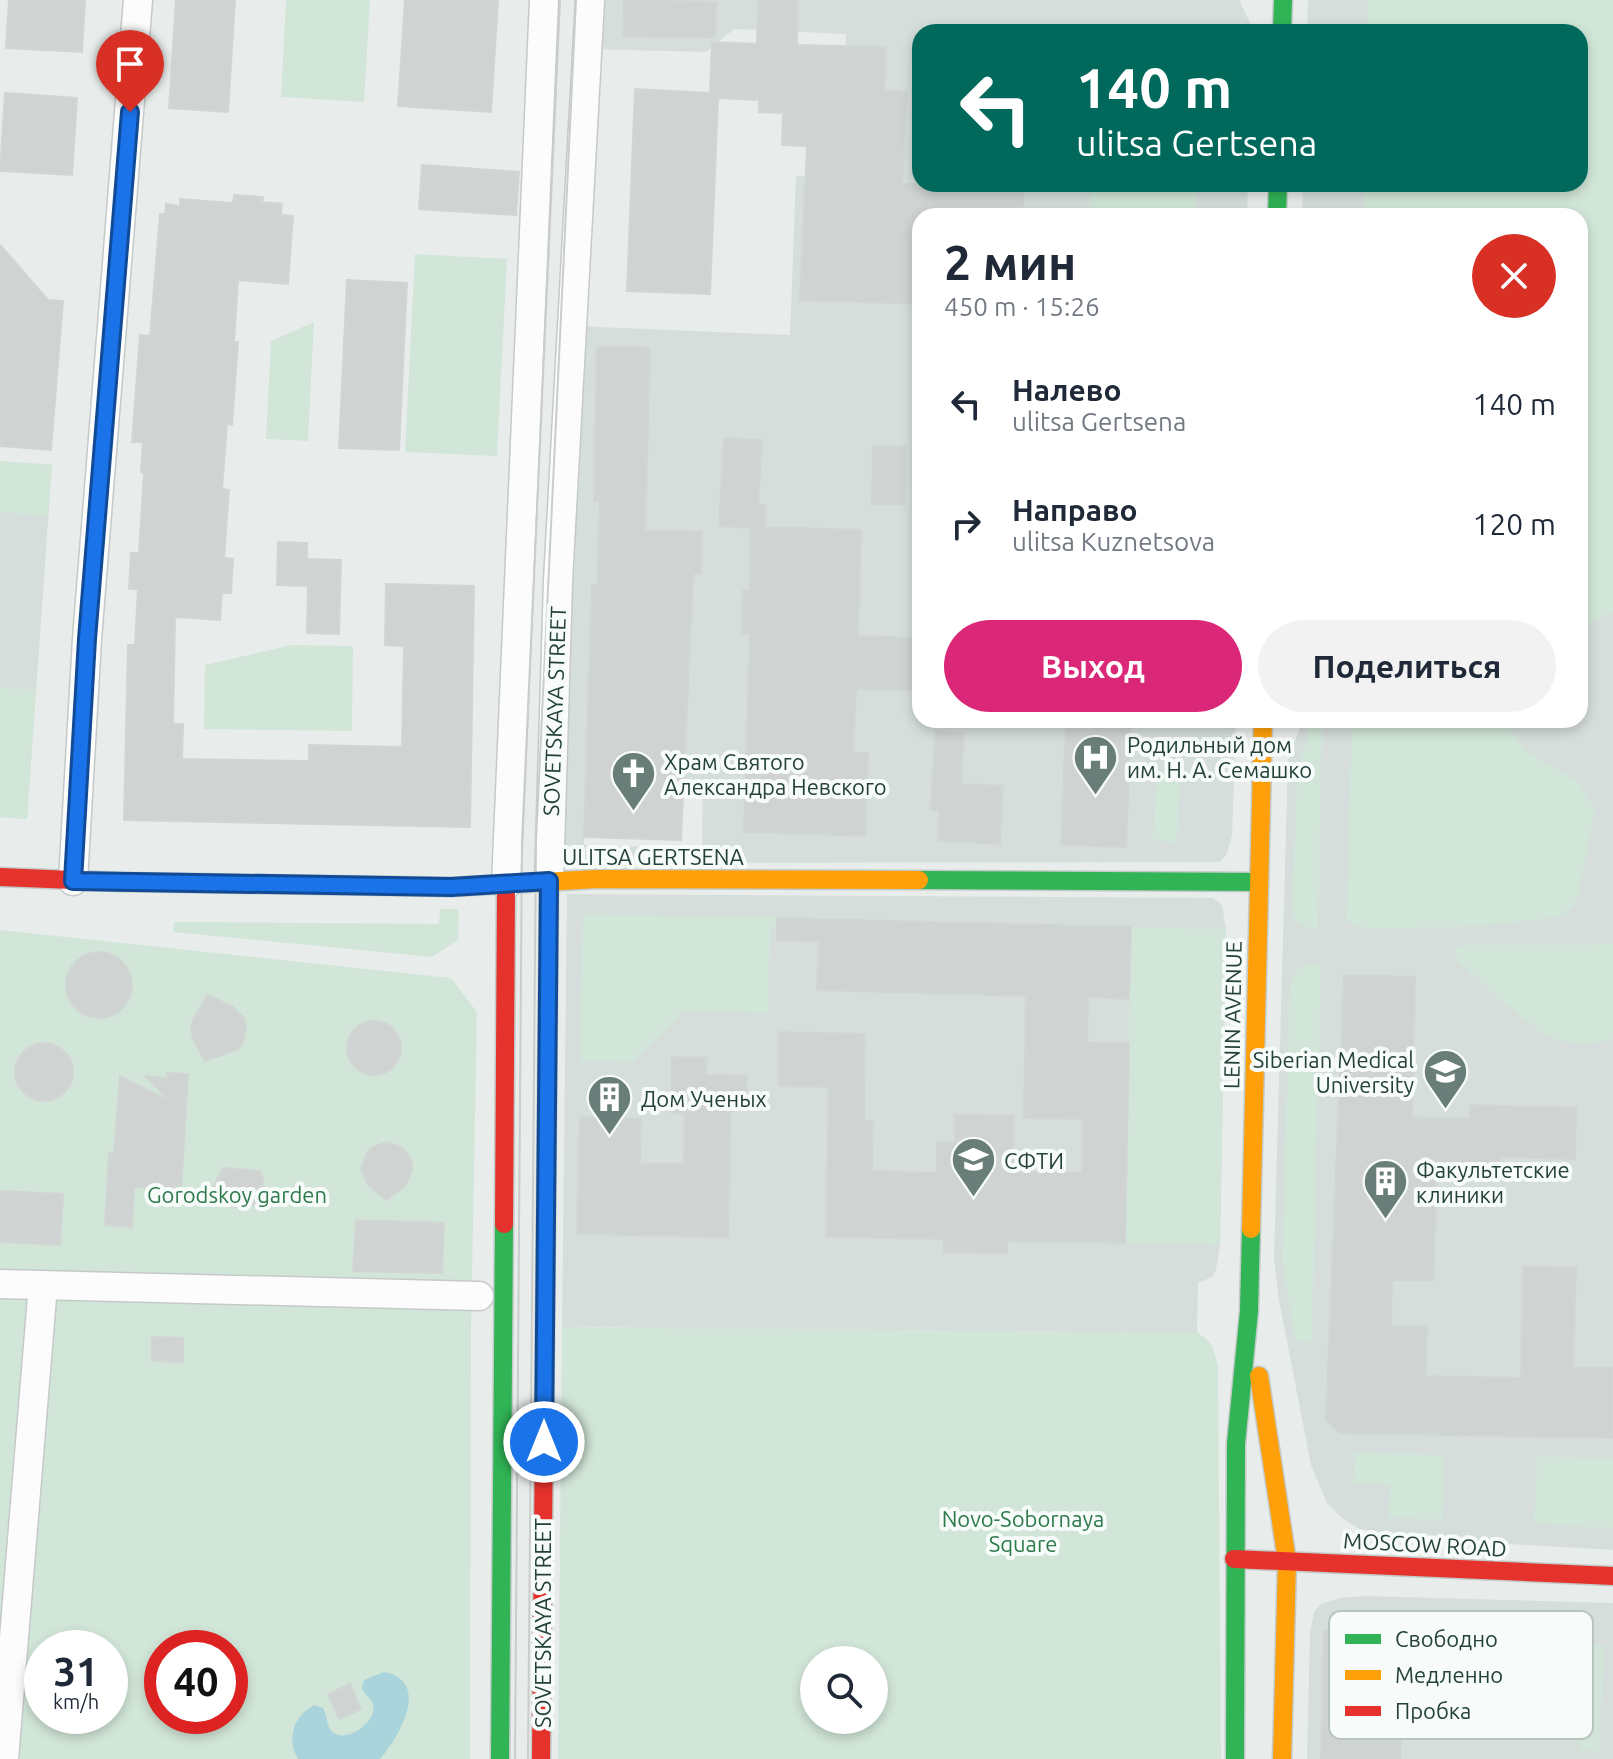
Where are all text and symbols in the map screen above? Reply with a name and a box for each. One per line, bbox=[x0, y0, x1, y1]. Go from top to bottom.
pin bbox=[96, 30, 164, 112]
icon: arrive bbox=[108, 42, 152, 86]
icon: left bbox=[944, 56, 1048, 160]
text: 140 m bbox=[1076, 56, 1232, 119]
text: ulitsa Gertsena bbox=[1076, 122, 1317, 163]
button: close bbox=[1472, 234, 1556, 318]
text: 2 мин bbox=[944, 235, 1076, 289]
text: 450 m · 15:26 bbox=[944, 292, 1100, 321]
text: Налево bbox=[1012, 373, 1122, 407]
icon: left bbox=[944, 382, 988, 426]
text: 140 m bbox=[1472, 387, 1556, 421]
text: ulitsa Gertsena bbox=[1012, 407, 1186, 436]
text: Направо bbox=[1012, 493, 1138, 527]
icon: right bbox=[944, 502, 988, 546]
text: 120 m bbox=[1472, 507, 1556, 541]
text: ulitsa Kuznetsova bbox=[1012, 527, 1215, 556]
street label: SOVETSKAYA STREET bbox=[538, 606, 570, 816]
button: Выход bbox=[944, 620, 1242, 712]
button: Поделиться bbox=[1258, 620, 1556, 712]
place label: Родильный дом им. Н. А. Семашко bbox=[1127, 732, 1312, 782]
hospital icon: Родильный дом им. Н. А. Семашко bbox=[1072, 733, 1120, 796]
place label: Храм Святого Александра Невского bbox=[664, 749, 887, 799]
church icon: Храм Святого Александра Невского bbox=[609, 750, 657, 813]
street label: ULITSA GERTSENA bbox=[562, 844, 745, 869]
street label: LENIN AVENUE bbox=[1218, 941, 1246, 1089]
place label: Siberian Medical University bbox=[1253, 1047, 1414, 1097]
school or university icon: Siberian Medical University bbox=[1421, 1048, 1469, 1111]
building icon: Дом Ученых bbox=[586, 1074, 634, 1137]
place label: Дом Ученых bbox=[641, 1086, 767, 1111]
school or university icon: СФТИ bbox=[949, 1136, 997, 1199]
place label: СФТИ bbox=[1004, 1148, 1064, 1173]
place label: Факультетские клиники bbox=[1416, 1157, 1570, 1207]
building icon: Факультетские клиники bbox=[1361, 1158, 1409, 1221]
park label: Gorodskoy garden bbox=[147, 1182, 327, 1207]
position arrow bbox=[502, 1400, 586, 1484]
park label: Novo-Sobornaya Square bbox=[942, 1506, 1104, 1556]
street label: SOVETSKAYA STREET bbox=[530, 1518, 555, 1728]
street label: MOSCOW ROAD bbox=[1343, 1527, 1507, 1561]
legend bbox=[1329, 1611, 1593, 1739]
text: Свободно bbox=[1395, 1626, 1498, 1651]
speed limit sign: 40 bbox=[144, 1630, 248, 1734]
map controls bbox=[800, 1646, 888, 1734]
button: search bbox=[800, 1646, 888, 1734]
text: 31 bbox=[53, 1649, 99, 1694]
text: Медленно bbox=[1395, 1662, 1503, 1687]
text: km/h bbox=[53, 1690, 99, 1713]
text: Пробка bbox=[1395, 1698, 1471, 1723]

